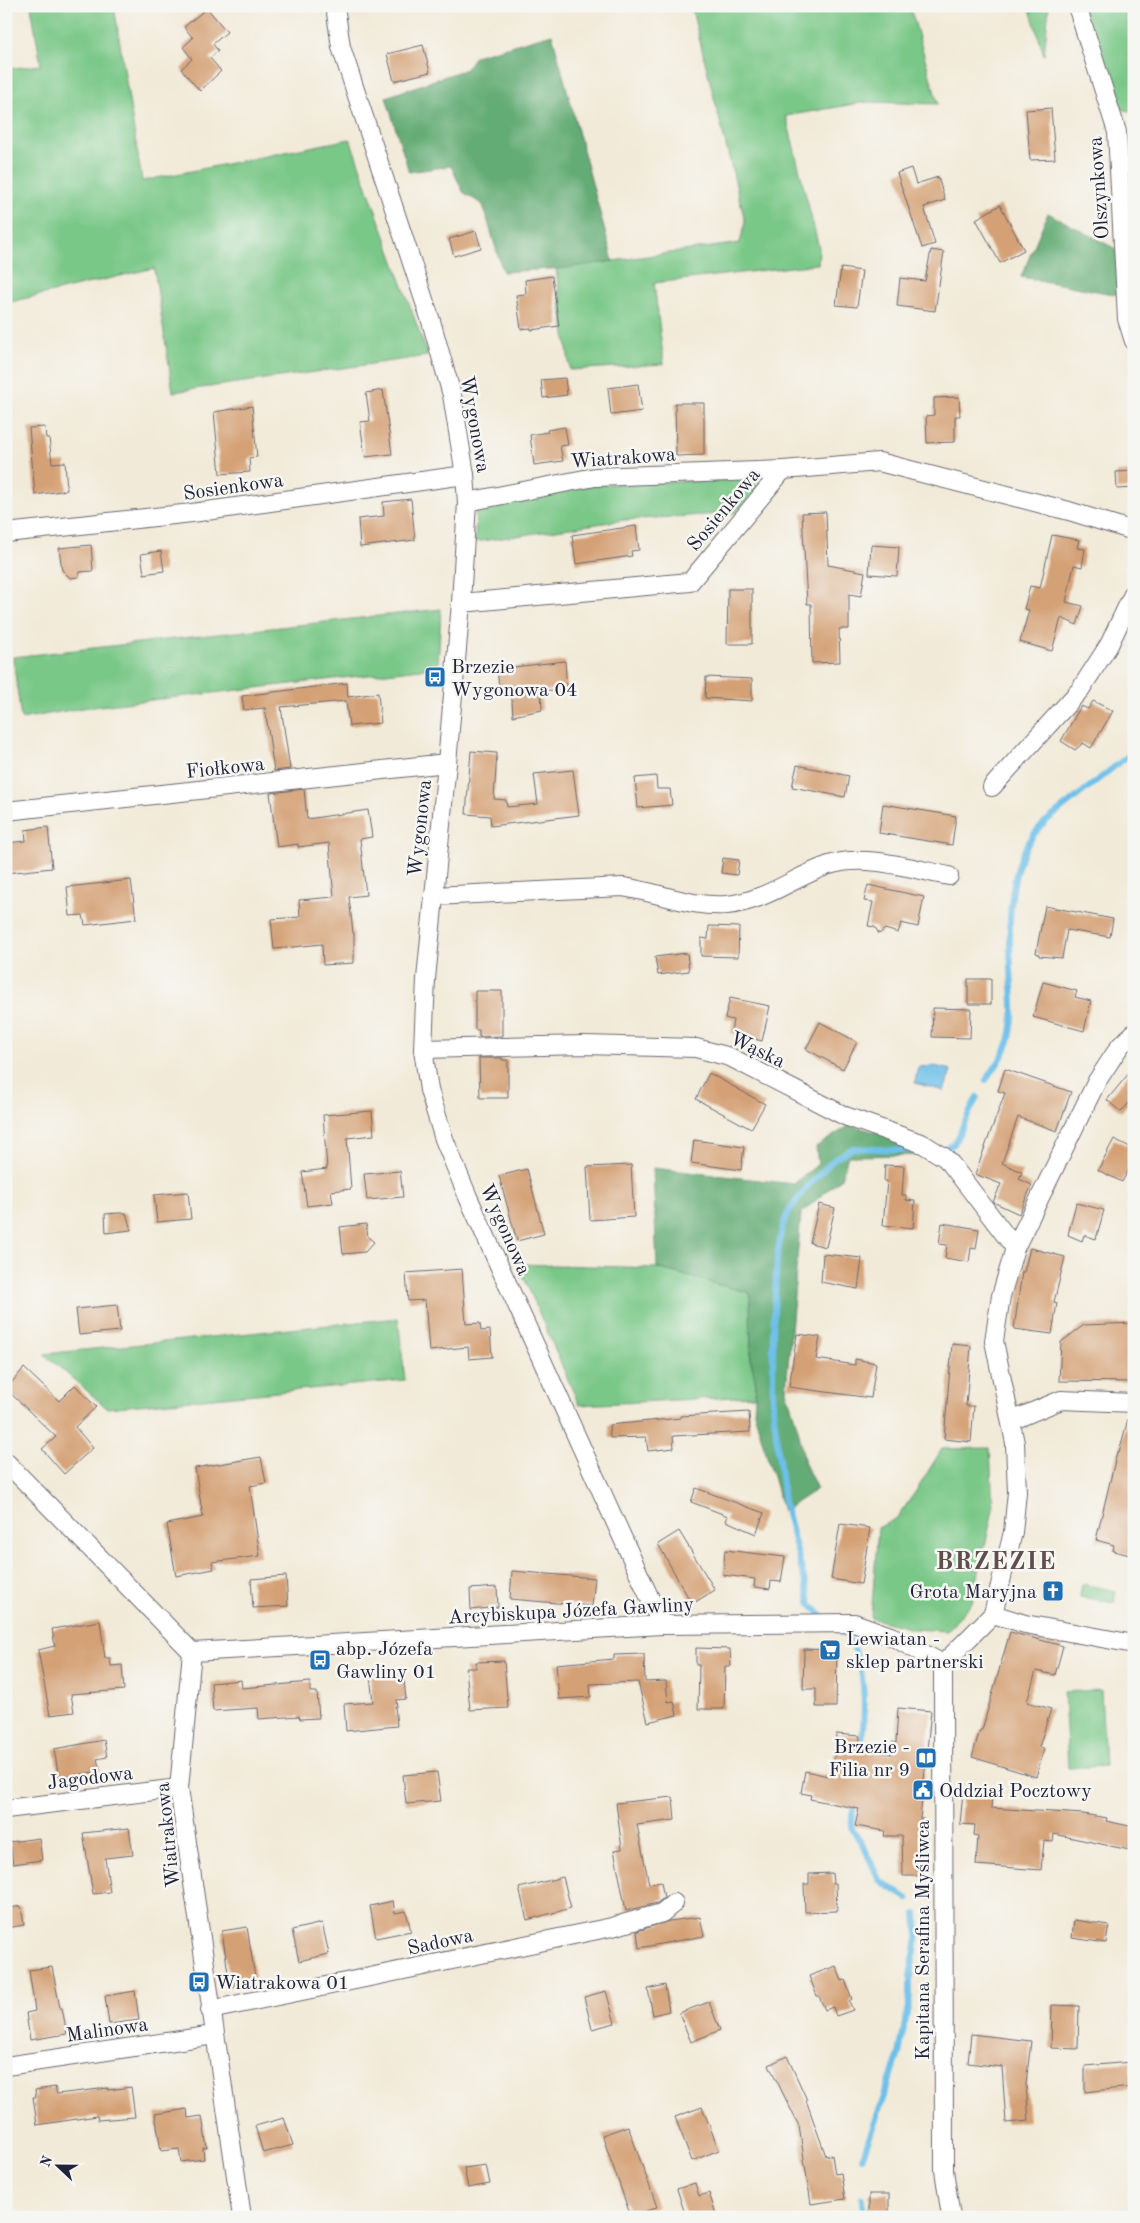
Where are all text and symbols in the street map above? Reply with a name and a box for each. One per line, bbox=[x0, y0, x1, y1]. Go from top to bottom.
street label: Olszynkowa bbox=[1086, 136, 1114, 240]
street label: Wygonowa bbox=[456, 374, 492, 474]
street label: Wiatrakowa bbox=[570, 445, 677, 473]
street label: Sosienkowa bbox=[684, 465, 765, 555]
street label: Sosienkowa bbox=[182, 471, 285, 505]
place label: Brzezie Wygonowa 04 bbox=[451, 658, 578, 701]
bus stop icon: Brzezie Wygonowa 04 bbox=[423, 665, 447, 689]
street label: Fiołkowa bbox=[185, 755, 266, 783]
street label: Wygonowa bbox=[406, 778, 436, 878]
street label: Wąska bbox=[726, 1029, 788, 1073]
street label: Wygonowa bbox=[475, 1181, 533, 1279]
district label: BRZEZIE bbox=[935, 1550, 1057, 1575]
church icon: Grota Maryjna bbox=[1041, 1579, 1065, 1603]
place label: Grota Maryjna bbox=[909, 1583, 1037, 1603]
street label: Arcybiskupa Józefa Gawliny bbox=[448, 1596, 695, 1628]
place label: Lewiatan - sklep partnerski bbox=[846, 1630, 984, 1673]
supermarket icon: Lewiatan - sklep partnerski bbox=[818, 1638, 842, 1662]
place label: abp. Józefa Gawliny 01 bbox=[336, 1640, 436, 1683]
bus stop icon: abp. Józefa Gawliny 01 bbox=[308, 1648, 332, 1672]
place label: Brzezie - Filia nr 9 bbox=[829, 1738, 910, 1781]
library icon: Brzezie - Filia nr 9 bbox=[914, 1746, 938, 1770]
street label: Jagodowa bbox=[46, 1764, 134, 1794]
public building icon: Oddział Pocztowy bbox=[911, 1778, 935, 1802]
street label: Wiatrakowa bbox=[154, 1781, 184, 1888]
place label: Oddział Pocztowy bbox=[939, 1782, 1092, 1802]
street label: Kapitana Serafina Myśliwca bbox=[914, 1820, 934, 2060]
street label: Sadowa bbox=[406, 1926, 475, 1960]
bus stop icon: Wiatrakowa 01 bbox=[187, 1970, 211, 1994]
place label: Wiatrakowa 01 bbox=[215, 1974, 349, 1994]
street label: Malinowa bbox=[65, 2015, 150, 2047]
north arrow bbox=[32, 2140, 82, 2190]
text: N bbox=[38, 2154, 55, 2169]

